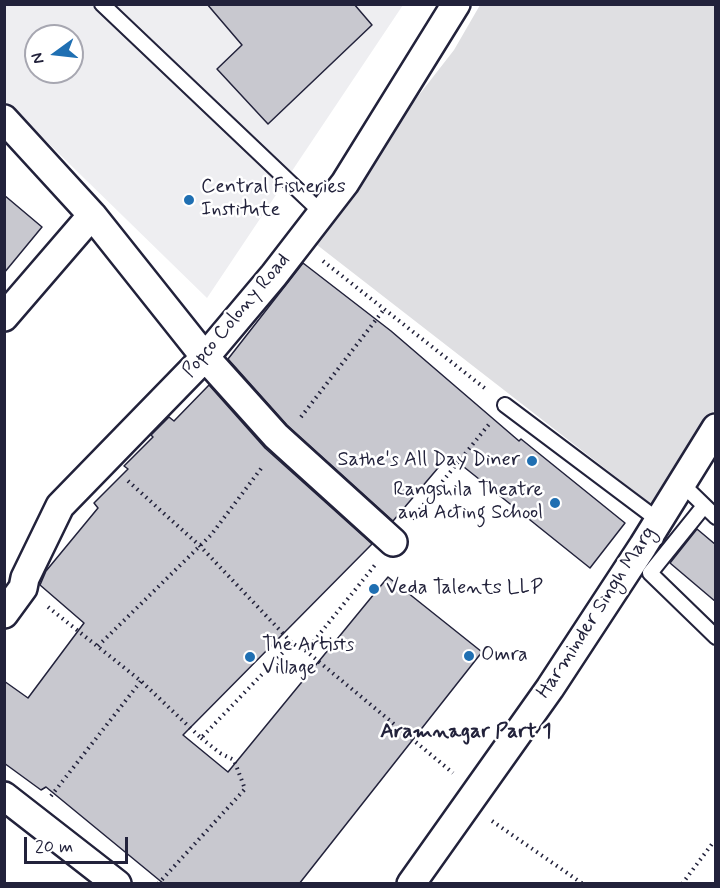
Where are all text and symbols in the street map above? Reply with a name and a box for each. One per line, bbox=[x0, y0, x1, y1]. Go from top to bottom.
north arrow bbox=[24, 24, 84, 84]
text: N bbox=[27, 50, 50, 66]
place label: Central Fisheries Institute bbox=[201, 176, 346, 223]
marker: Central Fisheries Institute bbox=[182, 193, 196, 207]
street label: Popco Colony Road bbox=[178, 249, 296, 383]
place label: Sathe's All Day Diner bbox=[337, 449, 520, 473]
marker: Sathe's All Day Diner bbox=[525, 454, 539, 468]
place label: Rangshila Theatre and Acting School bbox=[393, 479, 543, 526]
marker: Rangshila Theatre and Acting School bbox=[548, 496, 562, 510]
street label: Harminder Singh Marg bbox=[532, 523, 662, 703]
place label: Veda Talents LLP bbox=[386, 577, 543, 601]
marker: Veda Talents LLP bbox=[367, 582, 381, 596]
place label: The Artists Village bbox=[262, 634, 354, 681]
place label: Omra bbox=[481, 644, 528, 668]
marker: Omra bbox=[462, 649, 476, 663]
marker: The Artists Village bbox=[243, 650, 257, 664]
district label: Aramnagar Part 1 bbox=[380, 720, 552, 746]
scale bar bbox=[27, 825, 130, 863]
text: 20 m bbox=[35, 835, 73, 859]

